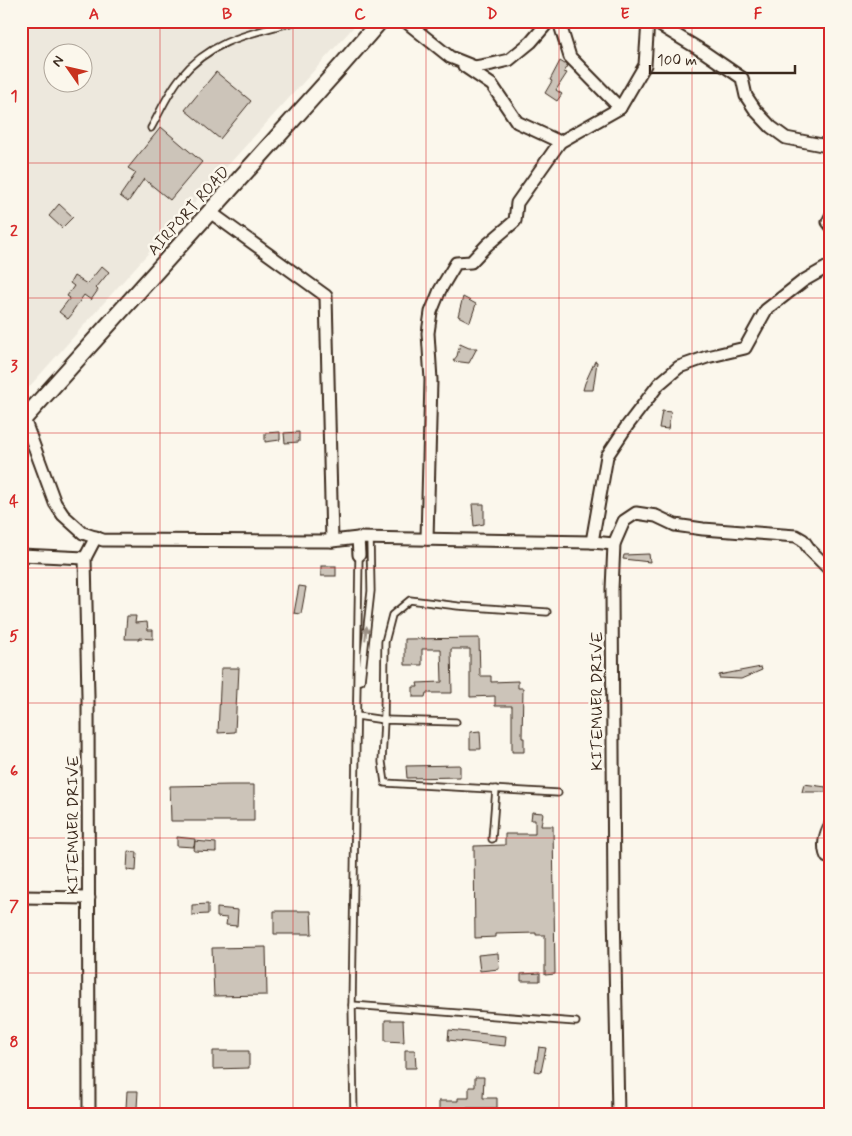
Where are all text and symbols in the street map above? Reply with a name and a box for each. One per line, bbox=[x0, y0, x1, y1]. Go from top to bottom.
text: A bbox=[89, 4, 99, 25]
text: B bbox=[222, 4, 232, 25]
text: C bbox=[354, 4, 366, 25]
text: D bbox=[486, 4, 498, 25]
text: E bbox=[620, 4, 630, 25]
text: F bbox=[754, 4, 763, 25]
north arrow bbox=[42, 42, 92, 92]
scale bar bbox=[650, 42, 794, 74]
text: 100 m bbox=[657, 51, 697, 71]
text: N bbox=[48, 52, 68, 70]
text: 1 bbox=[10, 86, 18, 107]
street label: AIRPORT ROAD bbox=[143, 162, 235, 260]
text: 2 bbox=[10, 221, 18, 242]
text: 3 bbox=[10, 356, 18, 377]
text: 4 bbox=[9, 491, 19, 512]
one-way arrow bbox=[362, 625, 370, 641]
text: 5 bbox=[9, 626, 19, 647]
street label: KITEMUER DRIVE bbox=[587, 631, 608, 771]
street label: KITEMUER DRIVE bbox=[63, 755, 84, 895]
text: 6 bbox=[10, 761, 18, 782]
text: 7 bbox=[9, 896, 19, 917]
text: 8 bbox=[9, 1032, 19, 1053]

